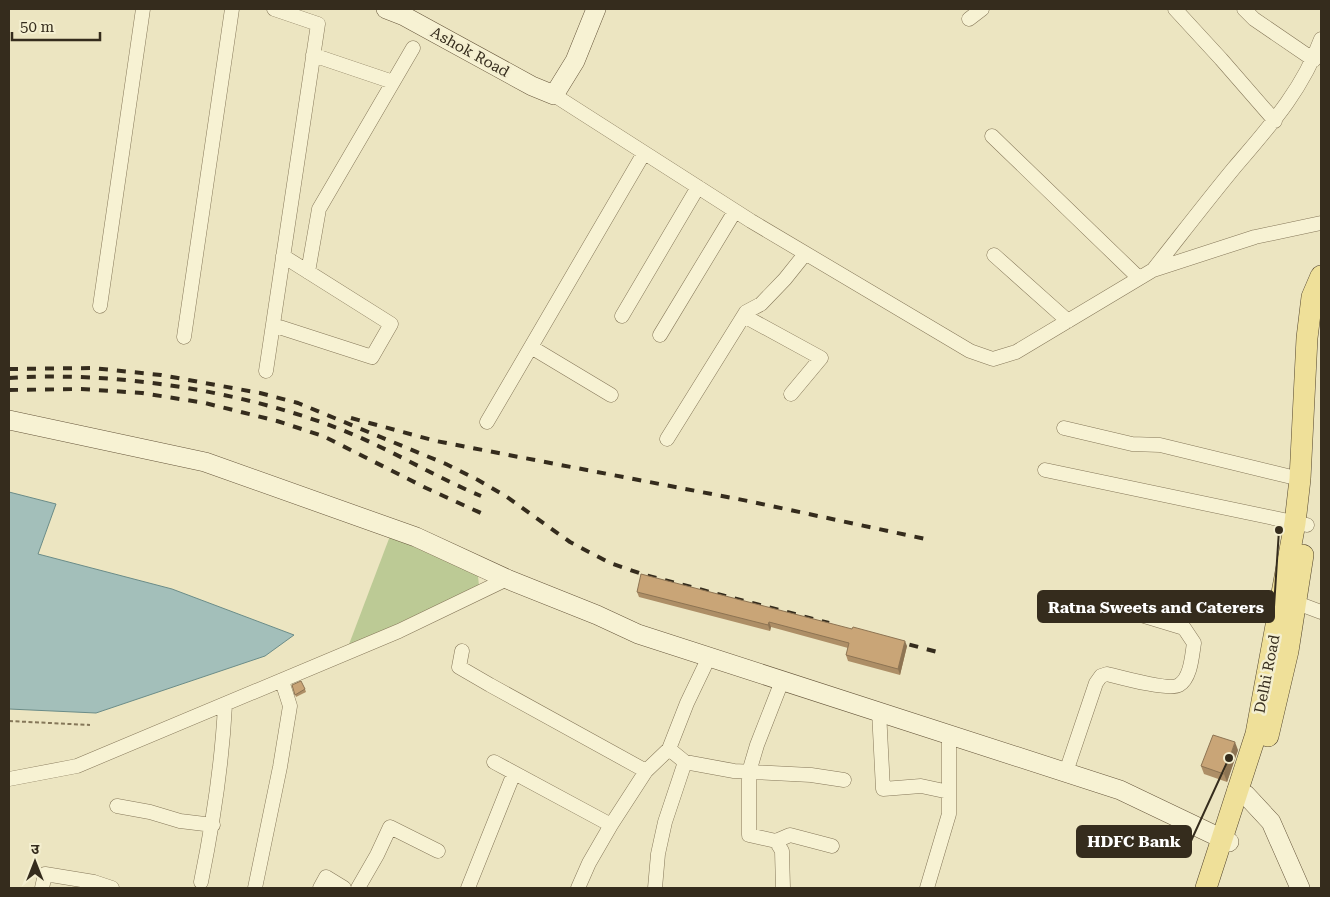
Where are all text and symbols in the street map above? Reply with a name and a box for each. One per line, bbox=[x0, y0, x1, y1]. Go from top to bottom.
scale bar bbox=[12, 10, 100, 42]
text: 50 m bbox=[20, 18, 55, 36]
street label: Ashok Road bbox=[428, 23, 513, 81]
callout: Ratna Sweets and Caterers bbox=[1038, 591, 1274, 622]
text: Ratna Sweets and Caterers bbox=[1048, 598, 1264, 617]
street label: Delhi Road bbox=[1251, 633, 1283, 715]
callout: HDFC Bank bbox=[1077, 826, 1191, 857]
text: HDFC Bank bbox=[1087, 832, 1181, 851]
north arrow bbox=[10, 837, 60, 887]
text: उ bbox=[31, 841, 40, 857]

